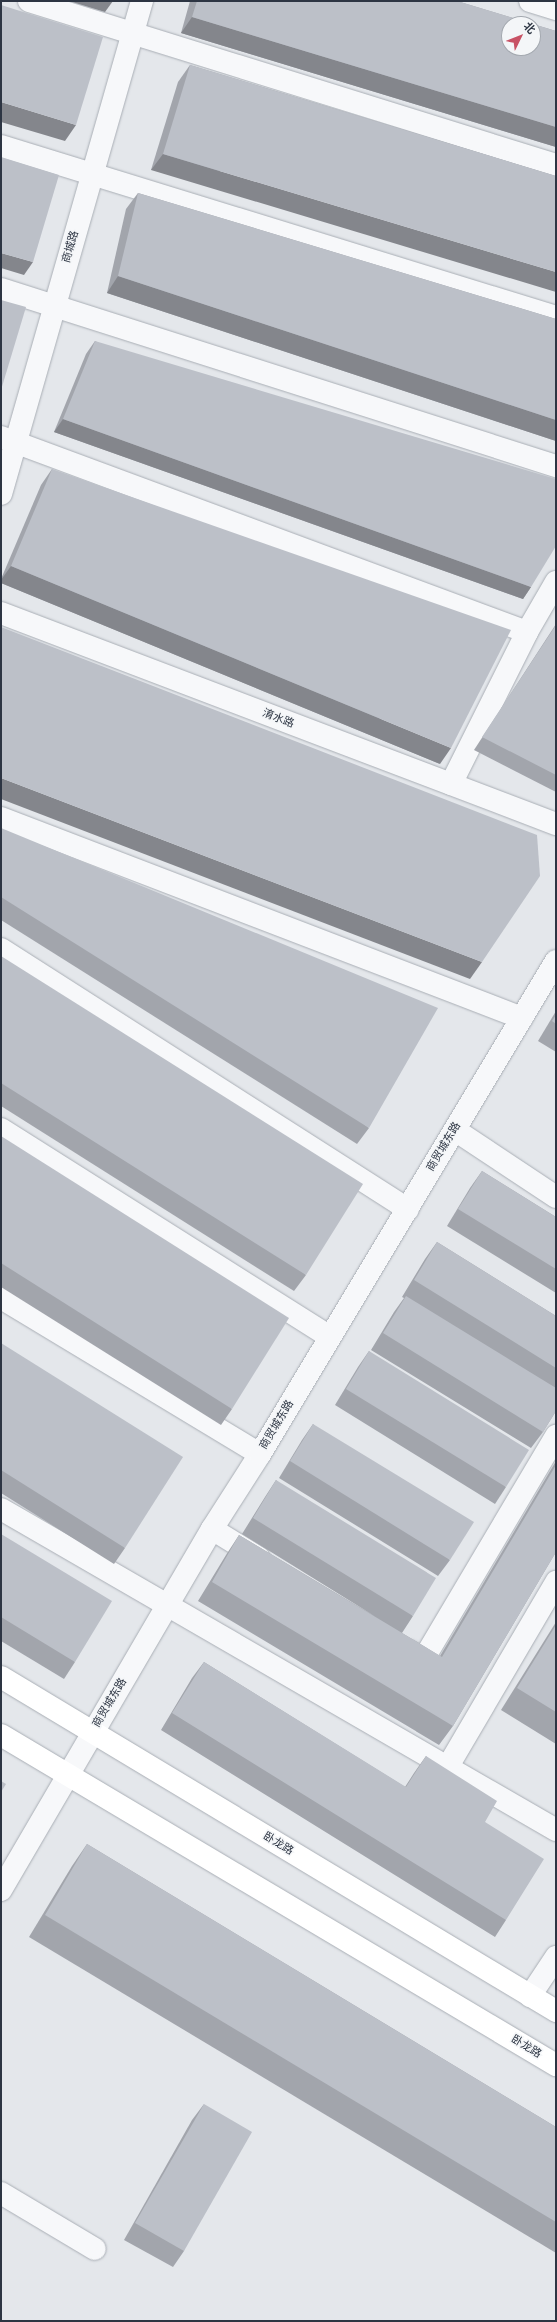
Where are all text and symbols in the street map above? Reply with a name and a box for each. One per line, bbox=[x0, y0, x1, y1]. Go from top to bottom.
north arrow bbox=[501, 16, 541, 56]
text: 北 bbox=[520, 19, 539, 37]
street label: 商城路 bbox=[60, 229, 82, 265]
street label: 淯水路 bbox=[260, 707, 296, 731]
street label: 商贸城东路 bbox=[424, 1120, 464, 1174]
street label: 商贸城东路 bbox=[257, 1398, 297, 1452]
street label: 商贸城东路 bbox=[90, 1676, 130, 1730]
street label: 卧龙路 bbox=[260, 1830, 296, 1858]
street label: 卧龙路 bbox=[508, 2033, 544, 2061]

